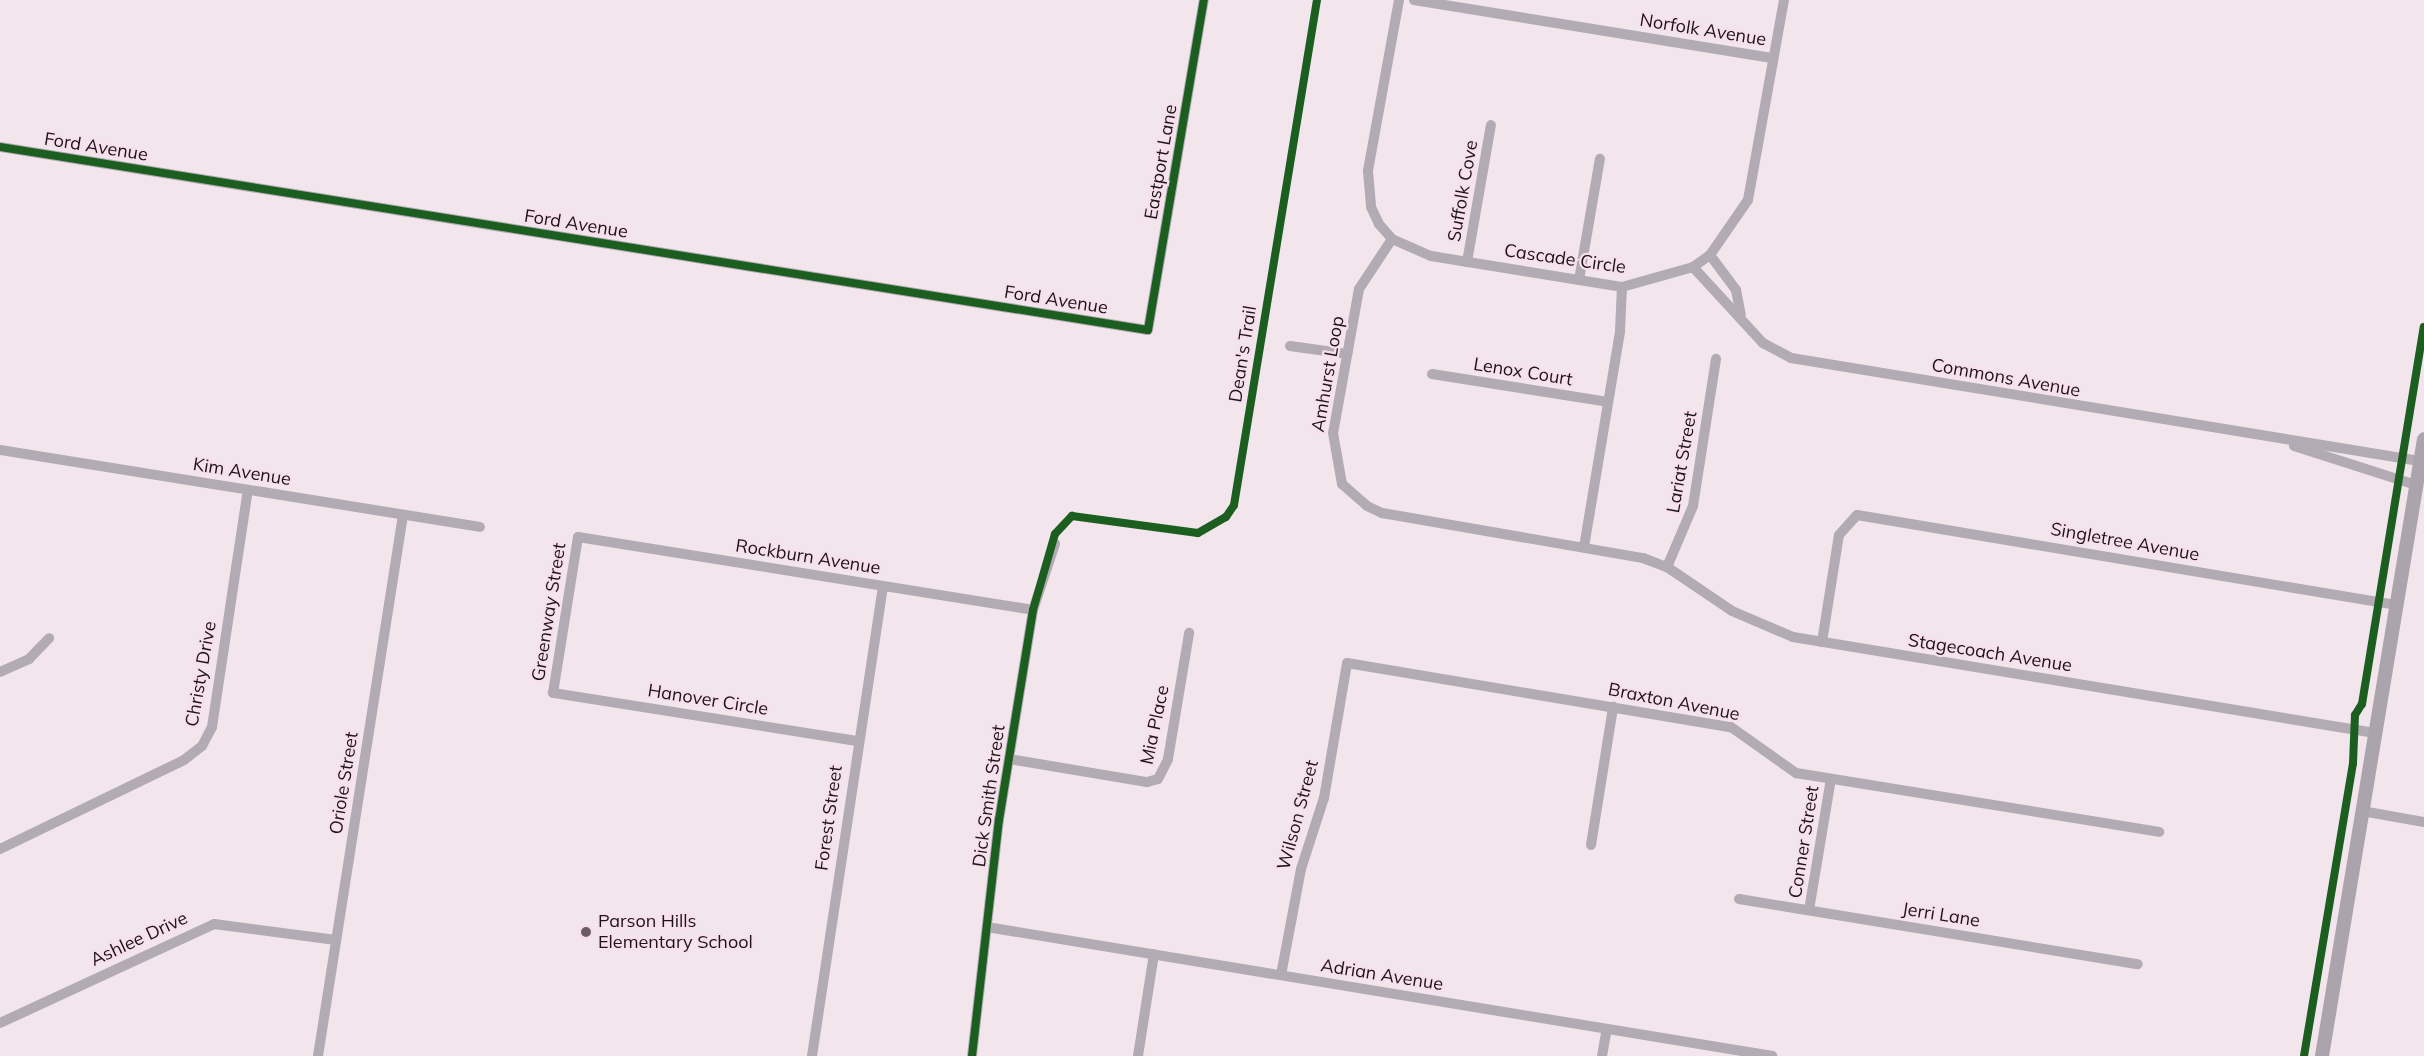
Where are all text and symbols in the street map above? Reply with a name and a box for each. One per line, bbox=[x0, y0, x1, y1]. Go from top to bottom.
street label: Norfolk Avenue bbox=[1638, 9, 1768, 51]
street label: Eastport Lane bbox=[1140, 103, 1182, 221]
street label: Ford Avenue bbox=[43, 128, 149, 166]
street label: Suffolk Cove bbox=[1443, 139, 1483, 243]
street label: Ford Avenue bbox=[523, 205, 629, 243]
street label: Cascade Circle bbox=[1503, 240, 1627, 278]
street label: Ford Avenue bbox=[1003, 281, 1109, 319]
street label: Dean's Trail bbox=[1225, 304, 1261, 404]
street label: Amhurst Loop bbox=[1307, 314, 1349, 434]
street label: Lenox Court bbox=[1472, 354, 1574, 390]
street label: Commons Avenue bbox=[1930, 354, 2082, 402]
street label: Lariat Street bbox=[1662, 409, 1702, 515]
street label: Kim Avenue bbox=[191, 454, 293, 490]
street label: Singletree Avenue bbox=[2049, 518, 2201, 566]
street label: Rockburn Avenue bbox=[734, 535, 882, 579]
street label: Greenway Street bbox=[527, 541, 571, 683]
street label: Christy Drive bbox=[181, 620, 221, 728]
street label: Stagecoach Avenue bbox=[1907, 629, 2073, 677]
street label: Braxton Avenue bbox=[1606, 679, 1742, 725]
street label: Hanover Circle bbox=[646, 680, 770, 720]
street label: Mia Place bbox=[1136, 683, 1174, 767]
street label: Dick Smith Street bbox=[968, 724, 1010, 868]
street label: Oriole Street bbox=[325, 730, 363, 836]
street label: Wilson Street bbox=[1273, 758, 1323, 872]
street label: Forest Street bbox=[811, 764, 847, 872]
street label: Conner Street bbox=[1784, 784, 1824, 900]
street label: Jerri Lane bbox=[1900, 898, 1982, 932]
street label: Ashlee Drive bbox=[87, 907, 191, 971]
place label: Parson Hills Elementary School bbox=[598, 911, 753, 954]
marker: Parson Hills Elementary School bbox=[579, 925, 593, 939]
street label: Adrian Avenue bbox=[1319, 955, 1445, 995]

